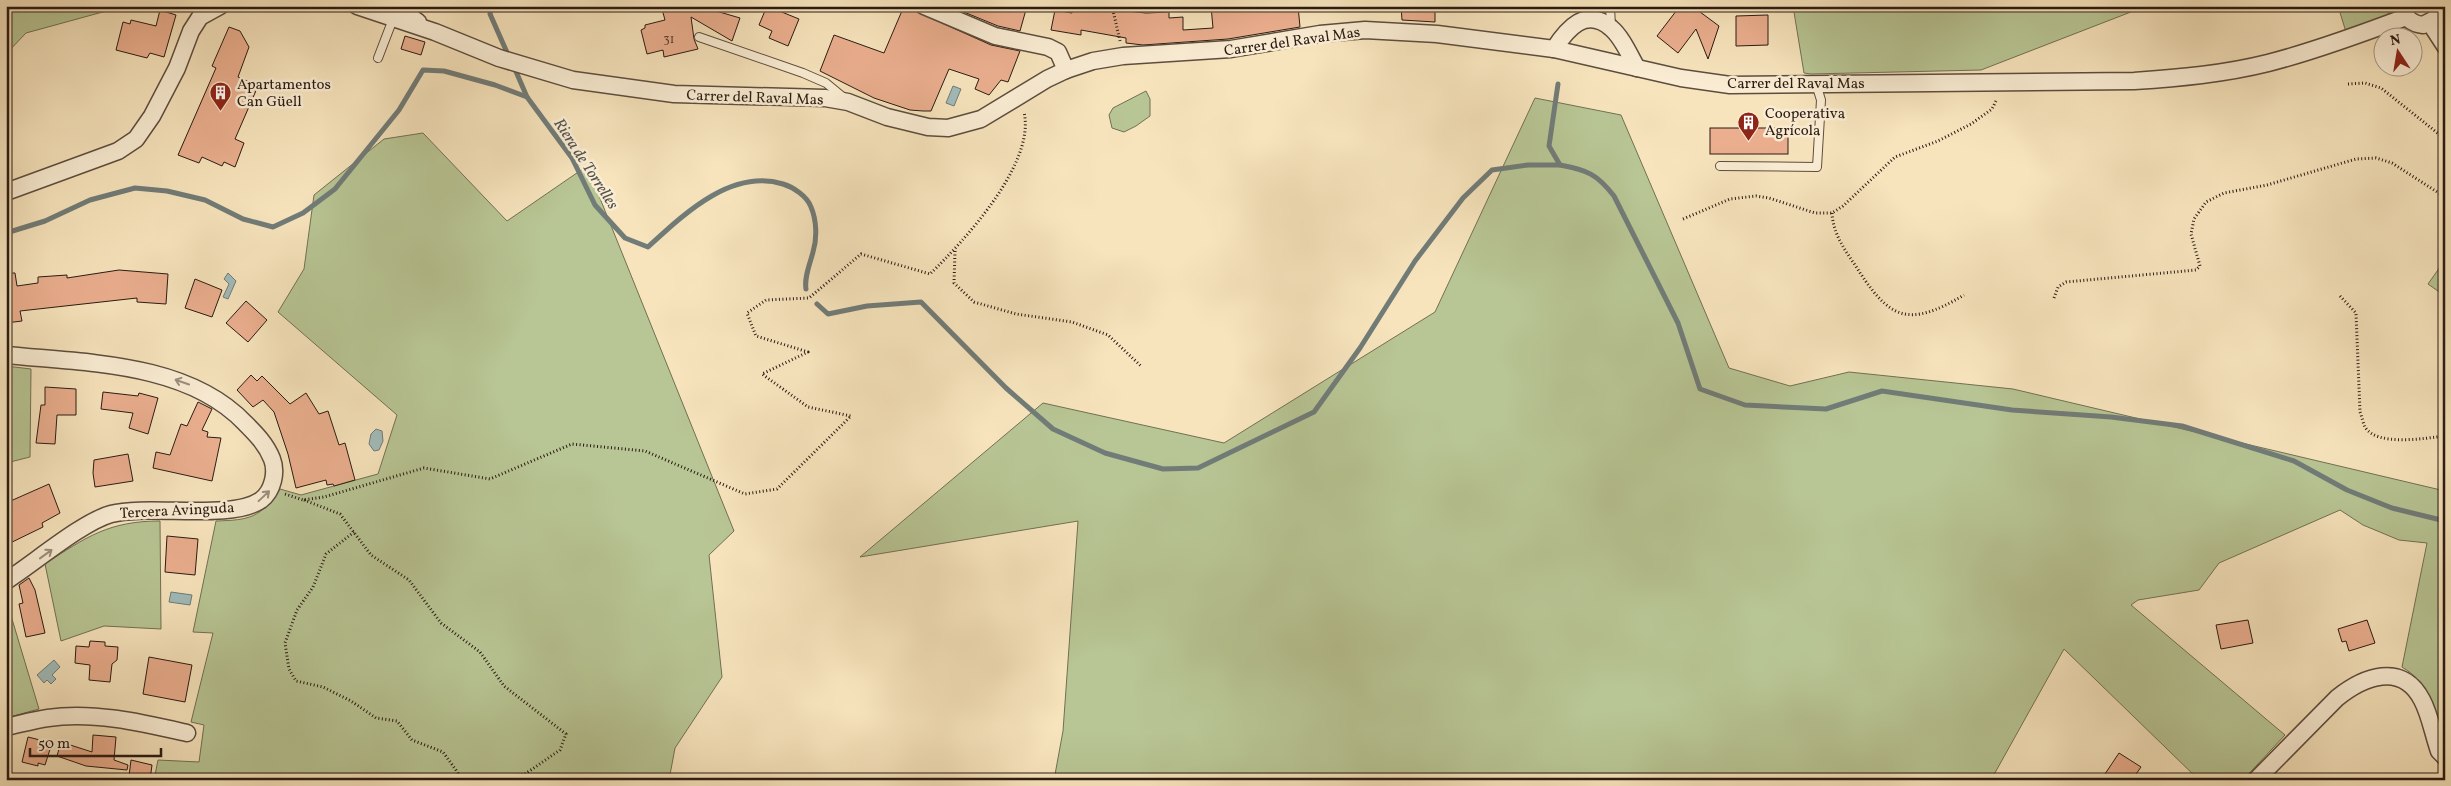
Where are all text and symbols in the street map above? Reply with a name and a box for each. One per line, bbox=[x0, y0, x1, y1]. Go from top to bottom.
street label: Carrer del Raval Mas bbox=[1223, 23, 1362, 62]
north arrow bbox=[2374, 28, 2424, 78]
text: N bbox=[2389, 30, 2403, 51]
house number: 31 bbox=[664, 32, 674, 48]
street label: Carrer del Raval Mas bbox=[1727, 74, 1865, 95]
place label: Apartamentos Can Güell bbox=[237, 75, 331, 113]
building icon: Apartamentos Can Güell bbox=[209, 81, 233, 112]
street label: Carrer del Raval Mas bbox=[686, 86, 824, 111]
place label: Cooperativa Agrícola bbox=[1765, 104, 1845, 142]
building icon: Cooperativa Agrícola bbox=[1737, 110, 1761, 141]
water label: Riera de Torrelles bbox=[548, 114, 623, 214]
one-way arrow bbox=[174, 377, 190, 387]
one-way arrow bbox=[257, 490, 270, 502]
street label: Tercera Avinguda bbox=[119, 498, 235, 525]
one-way arrow bbox=[39, 549, 53, 559]
scale bar bbox=[30, 726, 161, 758]
text: 50 m bbox=[38, 734, 70, 755]

